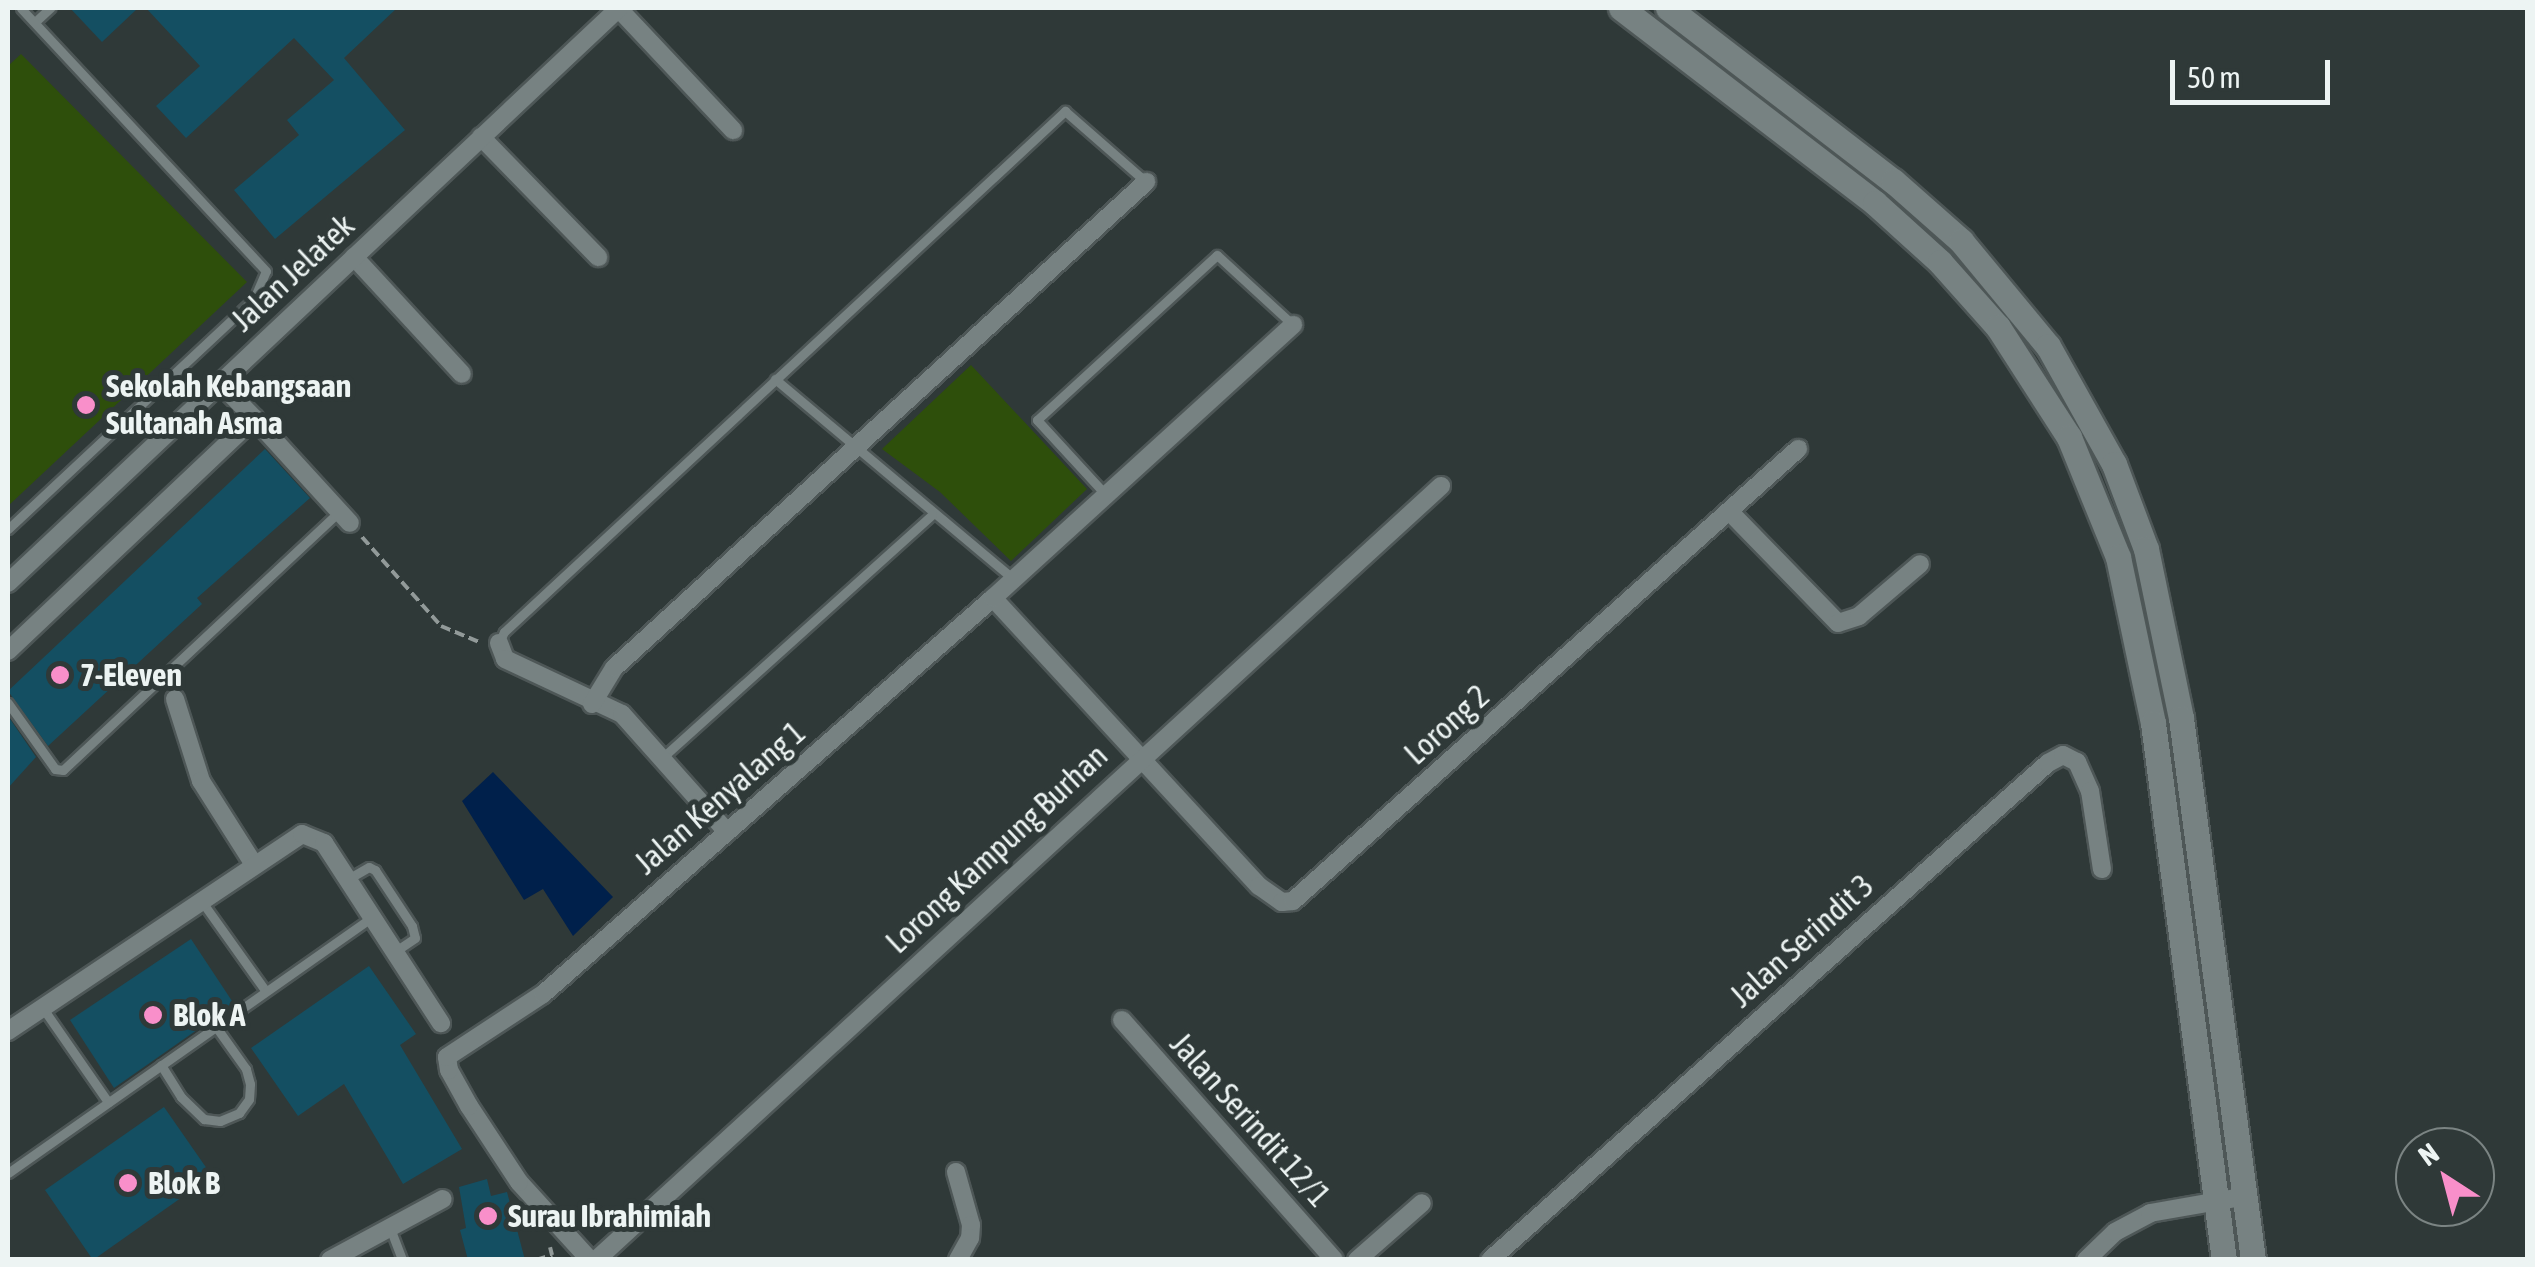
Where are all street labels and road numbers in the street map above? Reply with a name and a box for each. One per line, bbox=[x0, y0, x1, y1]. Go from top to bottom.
street label: Jalan Jelatek bbox=[224, 206, 362, 340]
street label: Lorong 2 bbox=[1397, 677, 1497, 773]
street label: Jalan Kenyalang 1 bbox=[627, 714, 813, 882]
street label: Lorong Kampung Burhan bbox=[878, 736, 1116, 962]
street label: Jalan Serindit 3 bbox=[1722, 867, 1882, 1015]
street label: Jalan Serindit 12/1 bbox=[1162, 1025, 1338, 1215]

